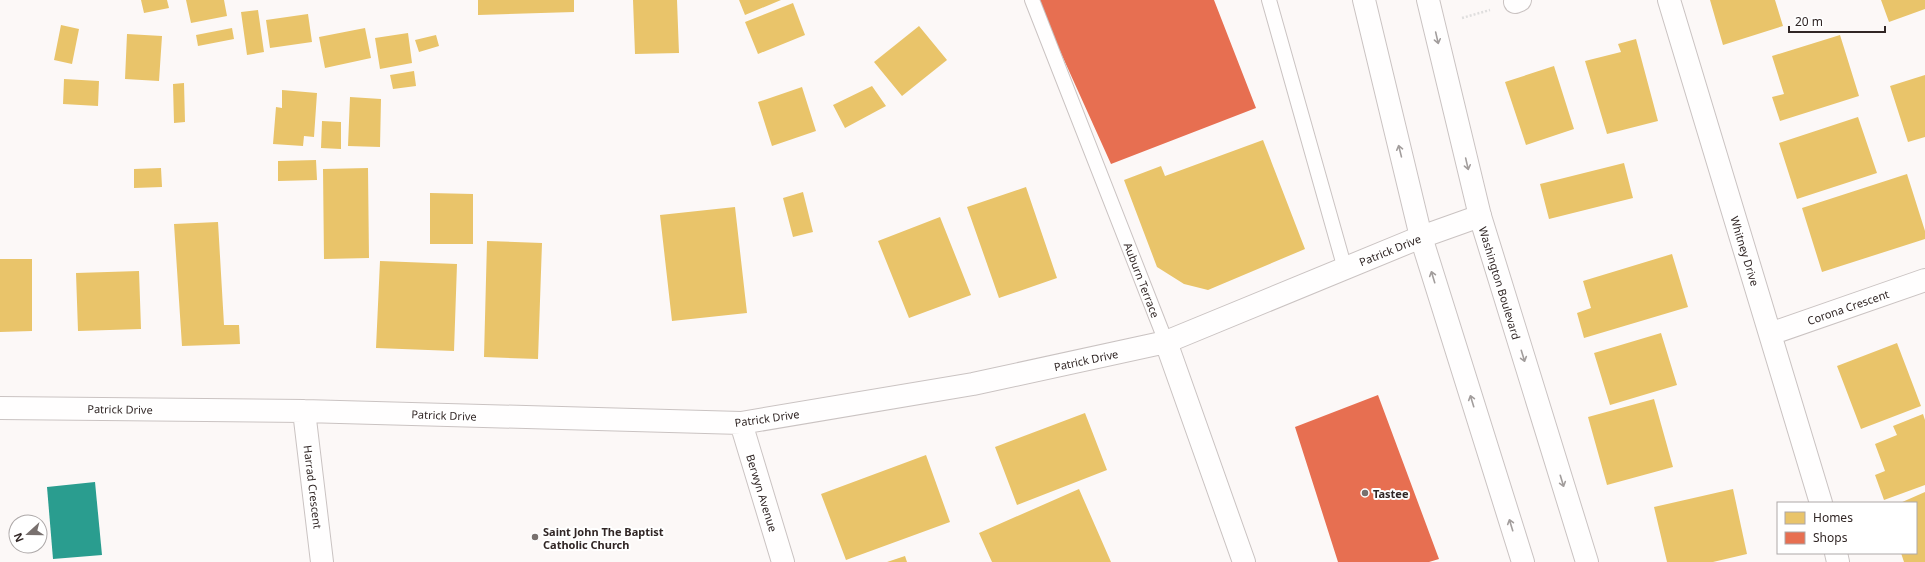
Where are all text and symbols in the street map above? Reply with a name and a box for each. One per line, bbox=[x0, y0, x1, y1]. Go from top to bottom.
scale bar bbox=[1789, 8, 1885, 34]
text: 20 m bbox=[1795, 13, 1823, 30]
one-way arrow bbox=[1434, 31, 1442, 44]
one-way arrow bbox=[1396, 145, 1404, 158]
one-way arrow bbox=[1464, 158, 1472, 171]
street label: Whitney Drive bbox=[1727, 214, 1763, 288]
street label: Washington Boulevard bbox=[1476, 225, 1524, 341]
street label: Patrick Drive bbox=[1357, 231, 1423, 269]
street label: Auburn Terrace bbox=[1121, 240, 1163, 320]
one-way arrow bbox=[1429, 271, 1437, 283]
street label: Corona Crescent bbox=[1805, 286, 1891, 328]
street label: Patrick Drive bbox=[1052, 346, 1120, 374]
one-way arrow bbox=[1520, 350, 1527, 363]
one-way arrow bbox=[1468, 394, 1475, 407]
street label: Patrick Drive bbox=[87, 401, 153, 417]
street label: Patrick Drive bbox=[411, 406, 477, 424]
street label: Patrick Drive bbox=[734, 406, 800, 430]
street label: Harrad Crescent bbox=[300, 444, 326, 530]
street label: Berwyn Avenue bbox=[743, 452, 781, 534]
one-way arrow bbox=[1559, 474, 1566, 487]
place label: Tastee bbox=[1373, 486, 1409, 501]
marker: Tastee bbox=[1360, 488, 1370, 498]
legend bbox=[1777, 502, 1917, 554]
text: Homes bbox=[1813, 509, 1853, 526]
north arrow bbox=[8, 514, 48, 554]
one-way arrow bbox=[1507, 518, 1514, 531]
place label: Saint John The Baptist Catholic Church bbox=[543, 524, 664, 552]
text: Shops bbox=[1813, 529, 1848, 546]
text: N bbox=[10, 531, 27, 545]
marker: Saint John The Baptist Catholic Church bbox=[530, 532, 540, 542]

